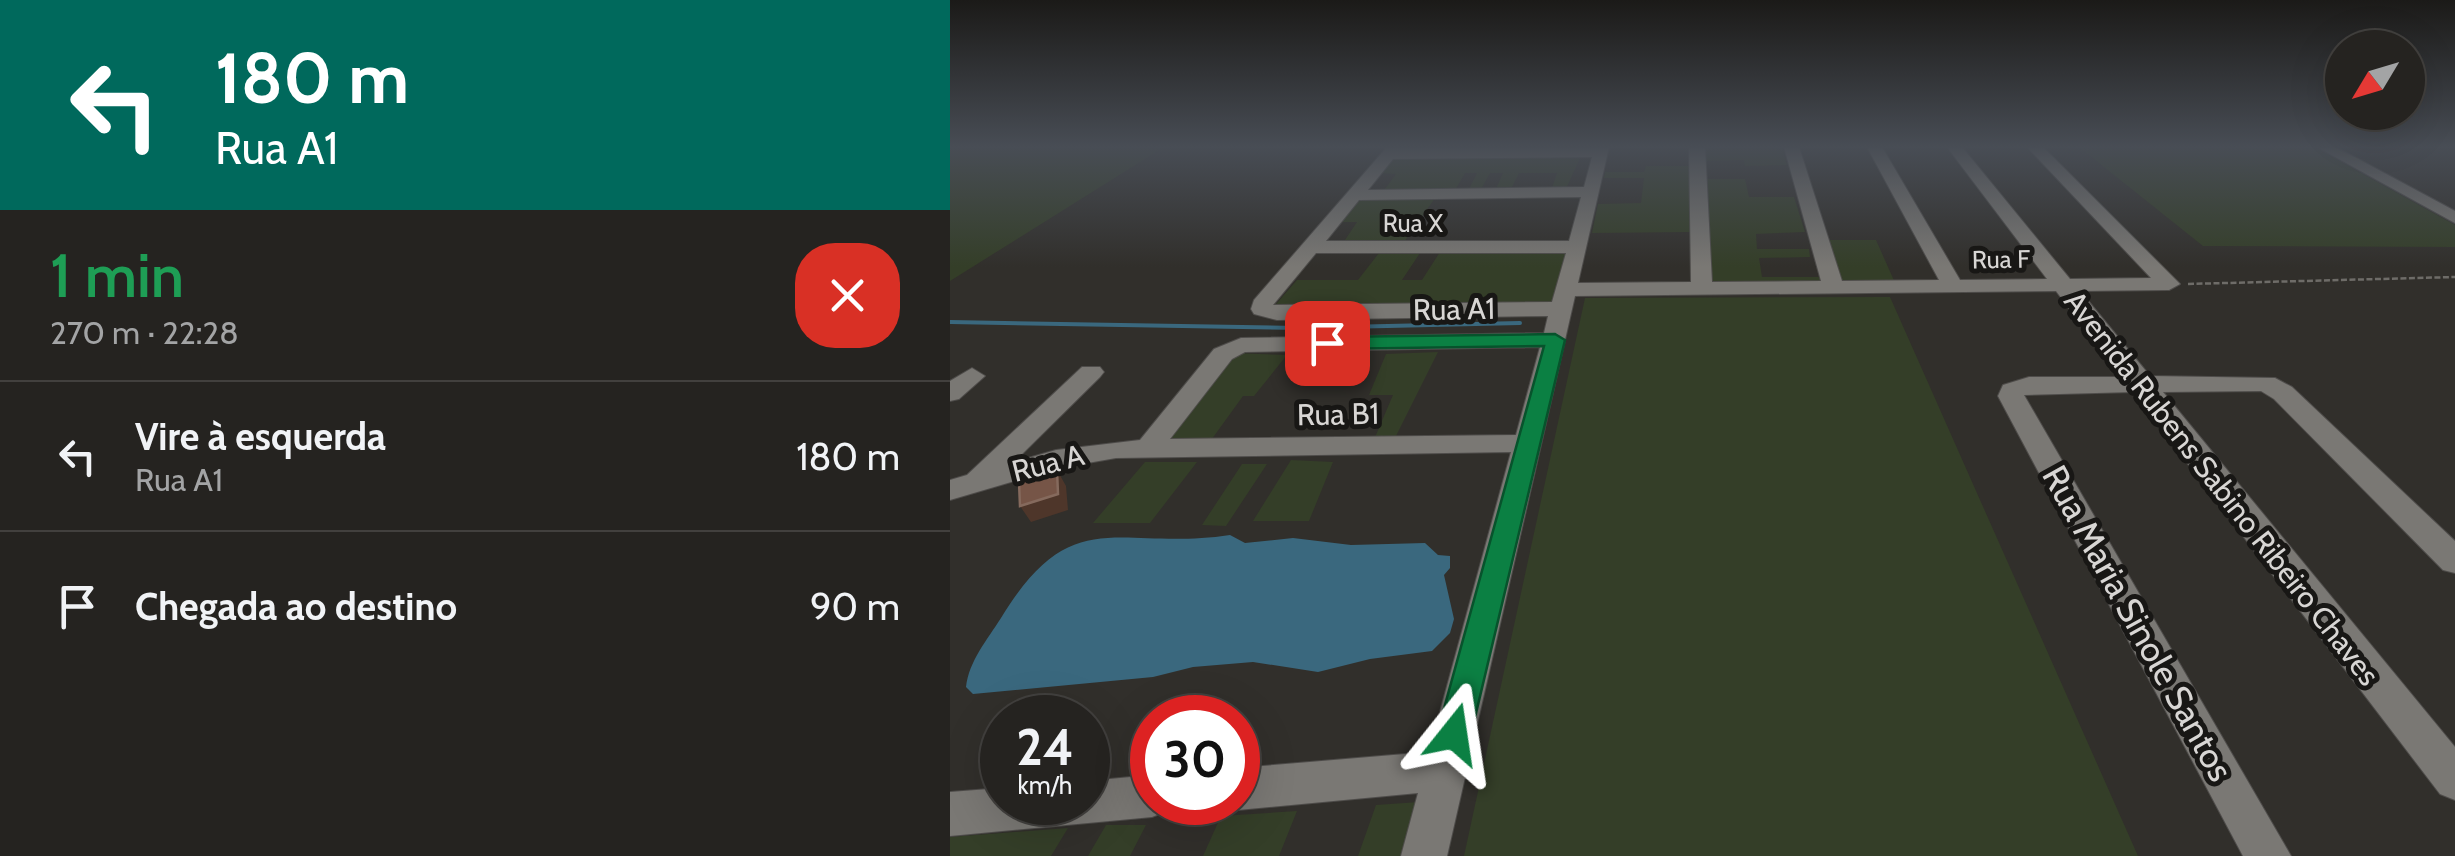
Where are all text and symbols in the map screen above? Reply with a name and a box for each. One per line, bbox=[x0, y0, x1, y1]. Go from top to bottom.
north arrow bbox=[2325, 30, 2425, 130]
map controls bbox=[2325, 30, 2425, 130]
text: 180 m bbox=[215, 35, 409, 121]
icon: left bbox=[50, 40, 180, 170]
text: Rua A1 bbox=[215, 121, 339, 175]
street label: Rua X bbox=[1383, 208, 1443, 238]
text: 1 min bbox=[50, 239, 184, 312]
button: close bbox=[795, 243, 900, 348]
street label: Rua F bbox=[1971, 243, 2031, 275]
street label: Avenida Rubens Sabino Ribeiro Chaves bbox=[2056, 283, 2388, 693]
street label: Rua A1 bbox=[1413, 290, 1495, 328]
pin bbox=[1285, 301, 1370, 386]
text: 270 m · 22:28 bbox=[50, 313, 239, 352]
icon: arrive bbox=[1300, 316, 1355, 371]
street label: Rua B1 bbox=[1297, 395, 1379, 433]
text: Vire à esquerda bbox=[135, 413, 386, 460]
icon: left bbox=[50, 429, 105, 484]
text: 180 m bbox=[796, 433, 900, 480]
street label: Rua A bbox=[1008, 436, 1088, 490]
street label: Rua Maria Sinole Santos bbox=[2033, 458, 2243, 788]
text: Rua A1 bbox=[135, 460, 223, 499]
icon: arrive bbox=[50, 579, 105, 634]
text: Chegada ao destino bbox=[135, 583, 457, 630]
text: 90 m bbox=[810, 583, 900, 630]
position arrow bbox=[1402, 682, 1506, 786]
speed limit sign: 30 bbox=[1130, 695, 1260, 825]
text: 24 bbox=[1016, 717, 1074, 778]
text: km/h bbox=[1018, 770, 1072, 800]

